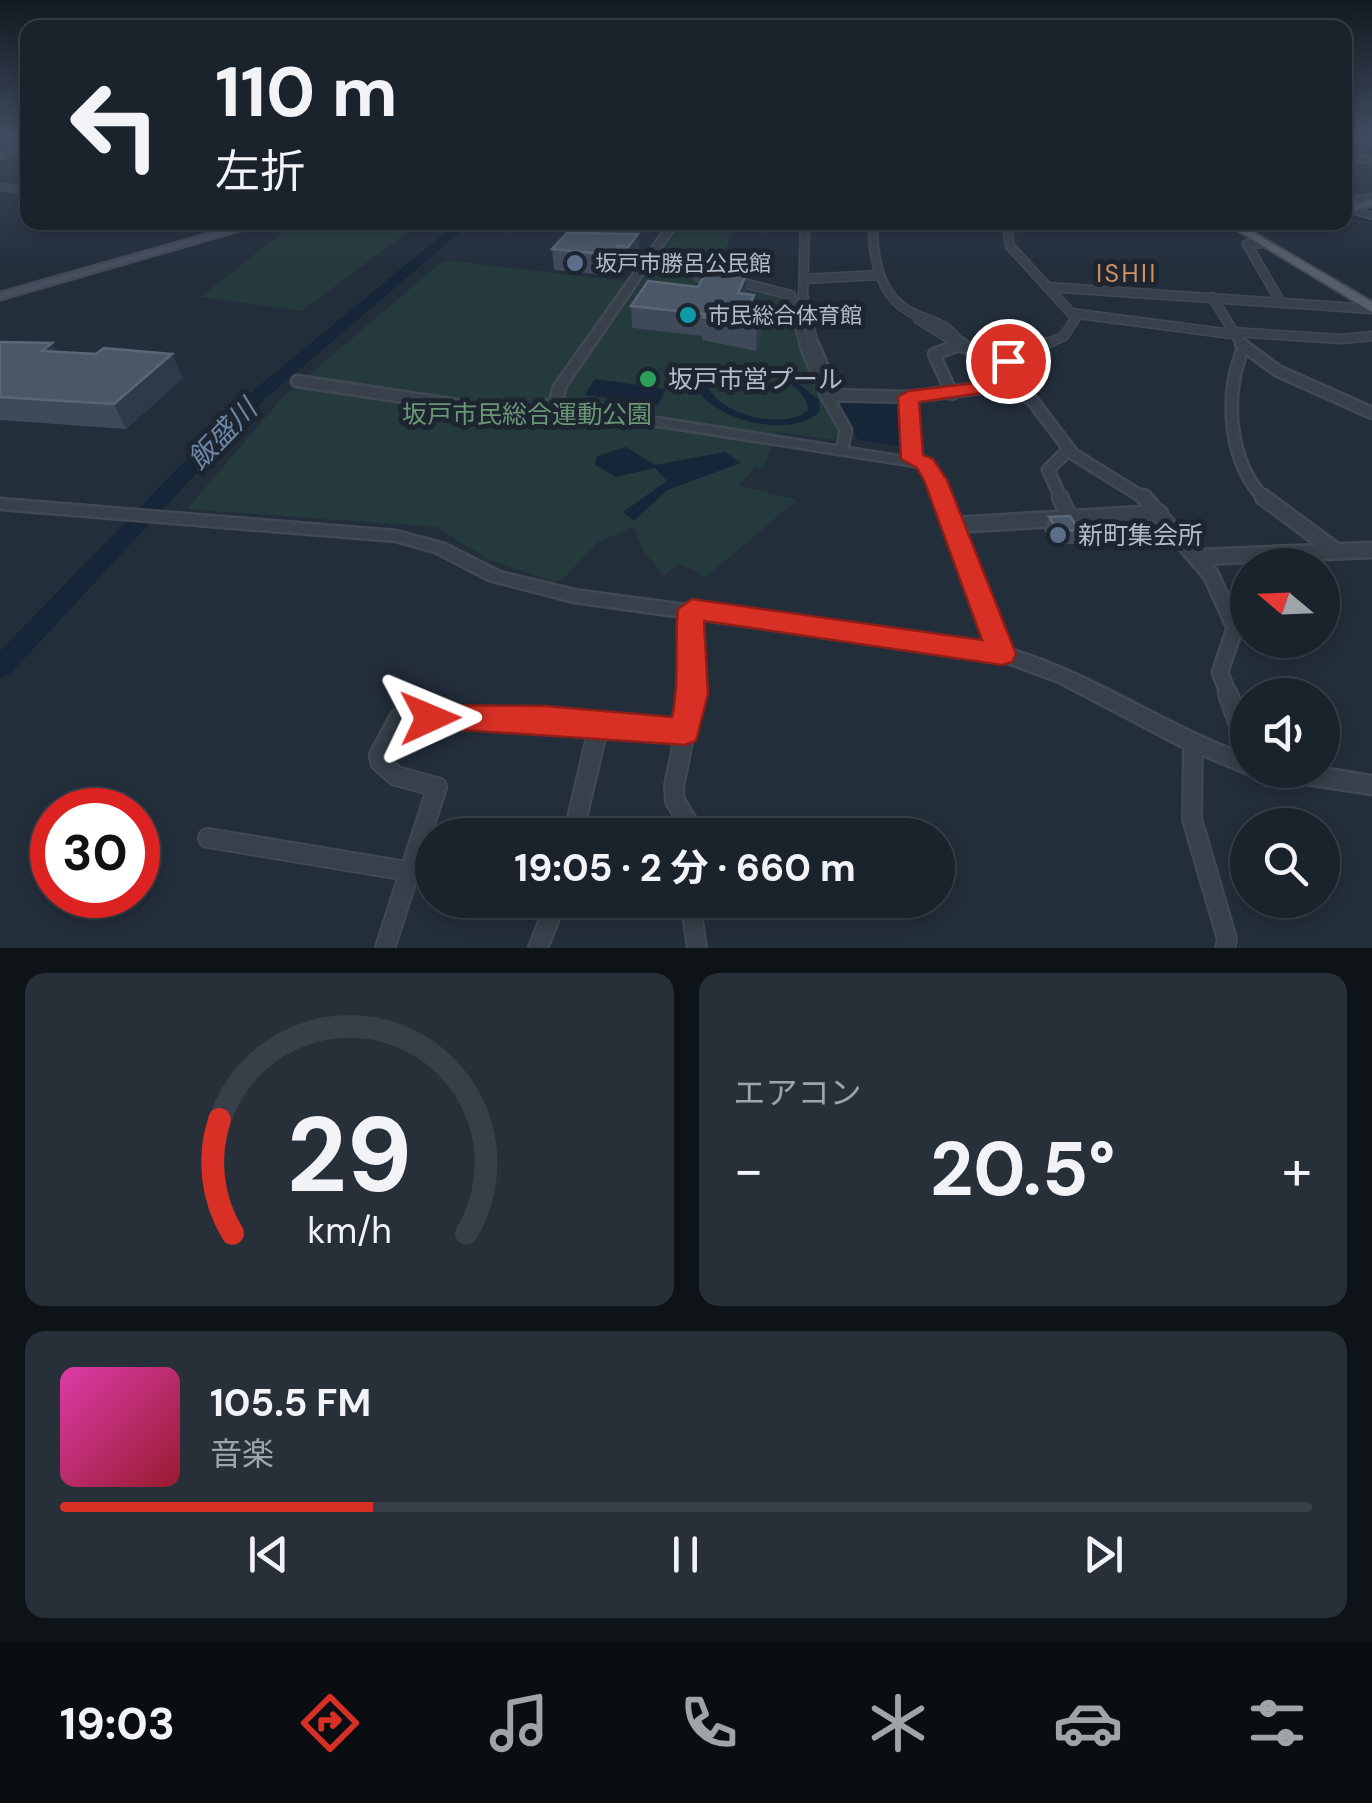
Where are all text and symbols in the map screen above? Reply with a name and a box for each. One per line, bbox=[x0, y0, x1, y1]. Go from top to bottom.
text: 110 m bbox=[215, 47, 398, 138]
icon: left bbox=[50, 60, 180, 190]
text: 左折 bbox=[215, 142, 305, 201]
place label: 坂戸市勝呂公民館 bbox=[595, 249, 771, 278]
marker: 坂戸市勝呂公民館 bbox=[564, 252, 586, 274]
district label: ISHII bbox=[1096, 257, 1158, 290]
place label: 市民総合体育館 bbox=[708, 301, 862, 330]
marker: 市民総合体育館 bbox=[677, 304, 699, 326]
pin bbox=[966, 319, 1051, 404]
icon: arrive bbox=[981, 334, 1036, 389]
place label: 坂戸市営プール bbox=[668, 363, 843, 396]
marker: 坂戸市営プール bbox=[637, 368, 659, 390]
water label: 飯盛川 bbox=[180, 389, 267, 477]
park label: 坂戸市民総合運動公園 bbox=[402, 398, 652, 431]
place label: 新町集会所 bbox=[1078, 519, 1203, 552]
marker: 新町集会所 bbox=[1047, 524, 1069, 546]
north arrow bbox=[1230, 548, 1340, 658]
map controls bbox=[1230, 548, 1340, 918]
position arrow bbox=[378, 666, 482, 770]
button: sound bbox=[1230, 678, 1340, 788]
speed limit sign: 30 bbox=[30, 788, 160, 918]
button: search bbox=[1230, 808, 1340, 918]
text: 19:05 · 2 分 · 660 m bbox=[514, 843, 856, 893]
text: エアコン bbox=[734, 1072, 862, 1114]
text: 29 bbox=[286, 1088, 412, 1223]
text: 20.5° bbox=[930, 1121, 1116, 1218]
text: − bbox=[734, 1134, 764, 1206]
text: + bbox=[1282, 1134, 1312, 1206]
text: km/h bbox=[307, 1208, 391, 1254]
text: 105.5 FM bbox=[210, 1378, 371, 1428]
text: 音楽 bbox=[210, 1433, 274, 1475]
icon: previous bbox=[241, 1527, 296, 1582]
icon: pause bbox=[658, 1527, 713, 1582]
icon: next bbox=[1076, 1527, 1131, 1582]
icon: directions bbox=[295, 1688, 365, 1758]
icon: music bbox=[484, 1688, 554, 1758]
icon: phone bbox=[674, 1688, 744, 1758]
icon: climate bbox=[863, 1688, 933, 1758]
icon: car bbox=[1053, 1688, 1123, 1758]
icon: filters bbox=[1242, 1688, 1312, 1758]
text: 19:03 bbox=[60, 1694, 175, 1753]

